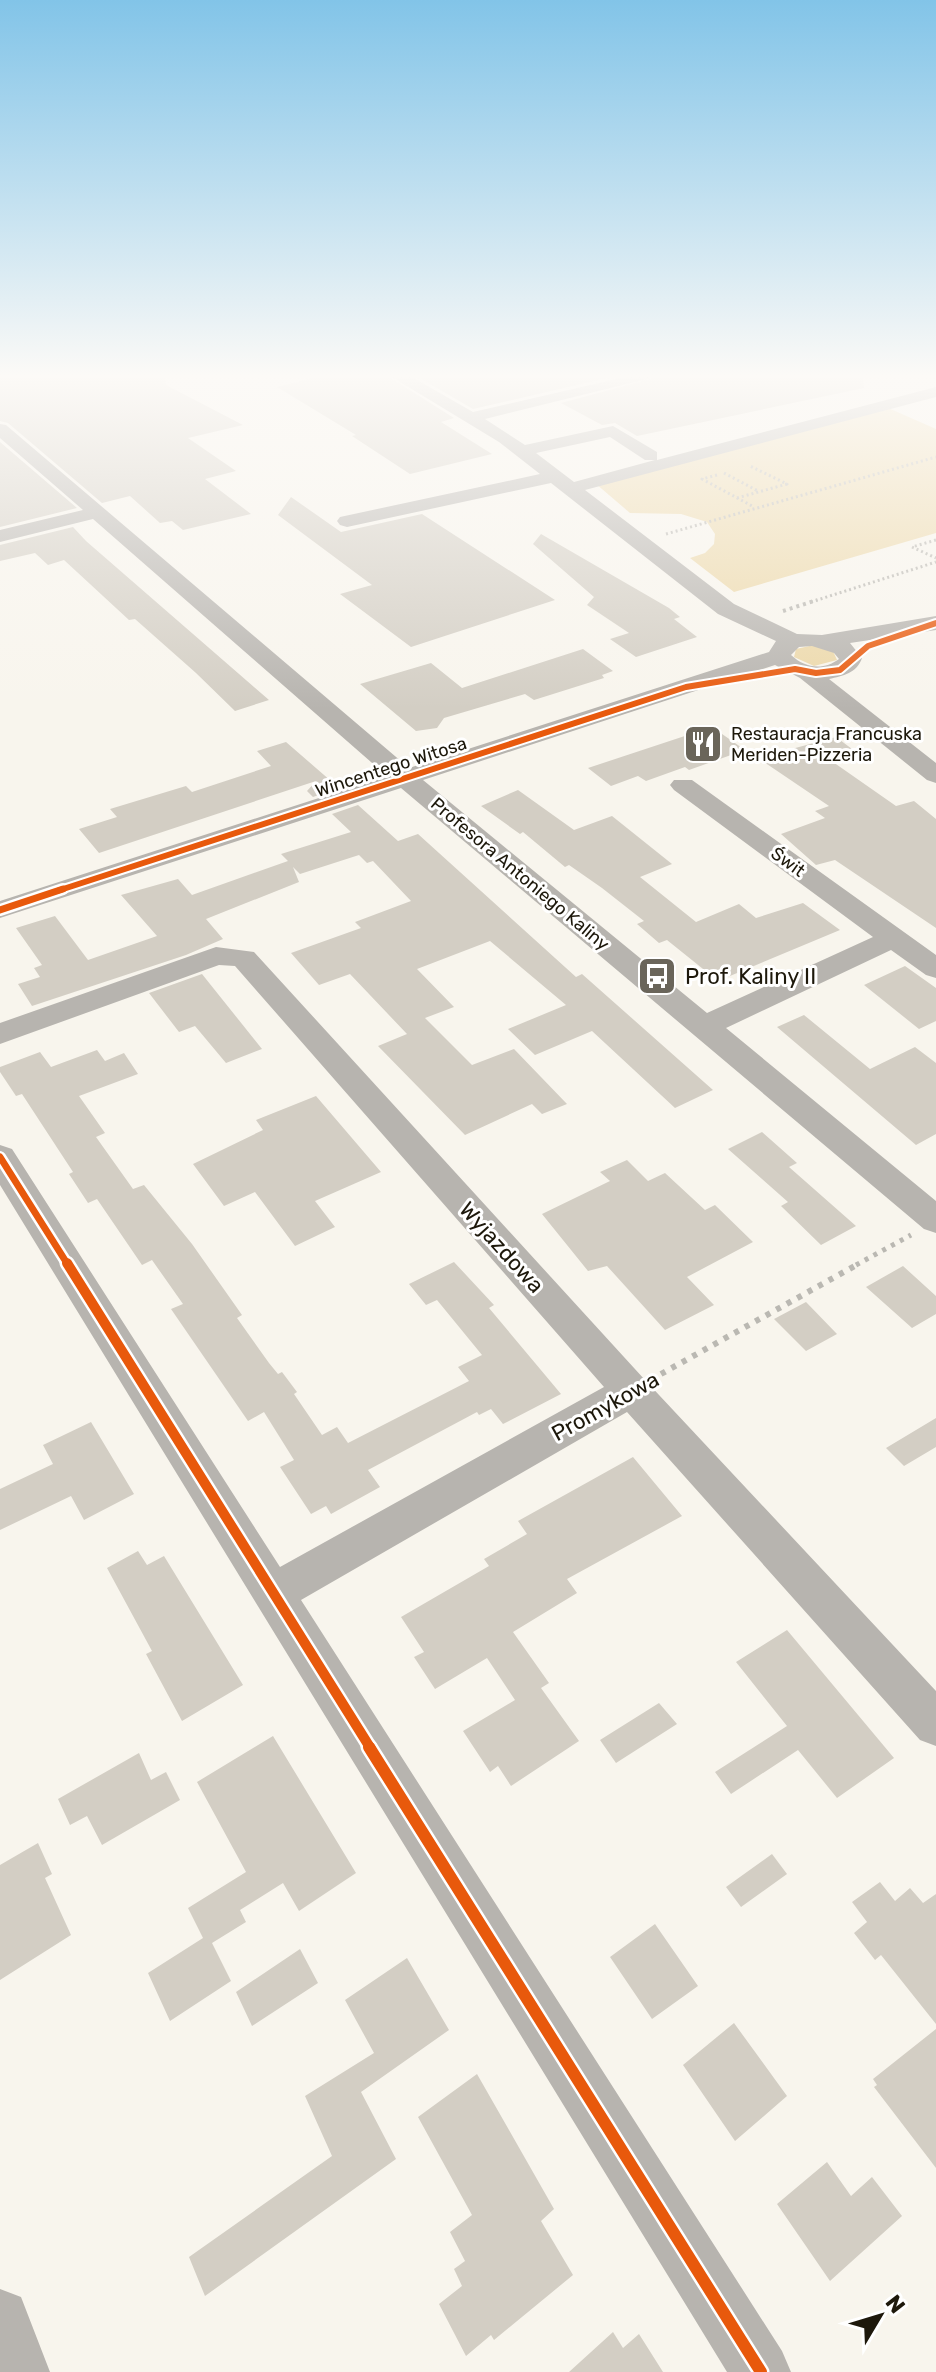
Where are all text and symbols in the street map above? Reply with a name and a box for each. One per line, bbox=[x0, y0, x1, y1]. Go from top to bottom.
restaurant icon: Restauracja Francuska Meriden-Pizzeria bbox=[682, 723, 724, 765]
place label: Restauracja Francuska Meriden-Pizzeria bbox=[731, 723, 922, 766]
street label: Wincentego Witosa bbox=[312, 732, 470, 802]
street label: Profesora Antoniego Kaliny bbox=[426, 793, 614, 955]
street label: Świt bbox=[767, 842, 809, 882]
bus stop icon: Prof. Kaliny II bbox=[636, 955, 678, 997]
place label: Prof. Kaliny II bbox=[685, 963, 816, 990]
street label: Wyjazdowa bbox=[454, 1196, 550, 1299]
street label: Promykowa bbox=[547, 1366, 664, 1447]
north arrow bbox=[840, 2276, 920, 2356]
text: N bbox=[880, 2289, 911, 2319]

